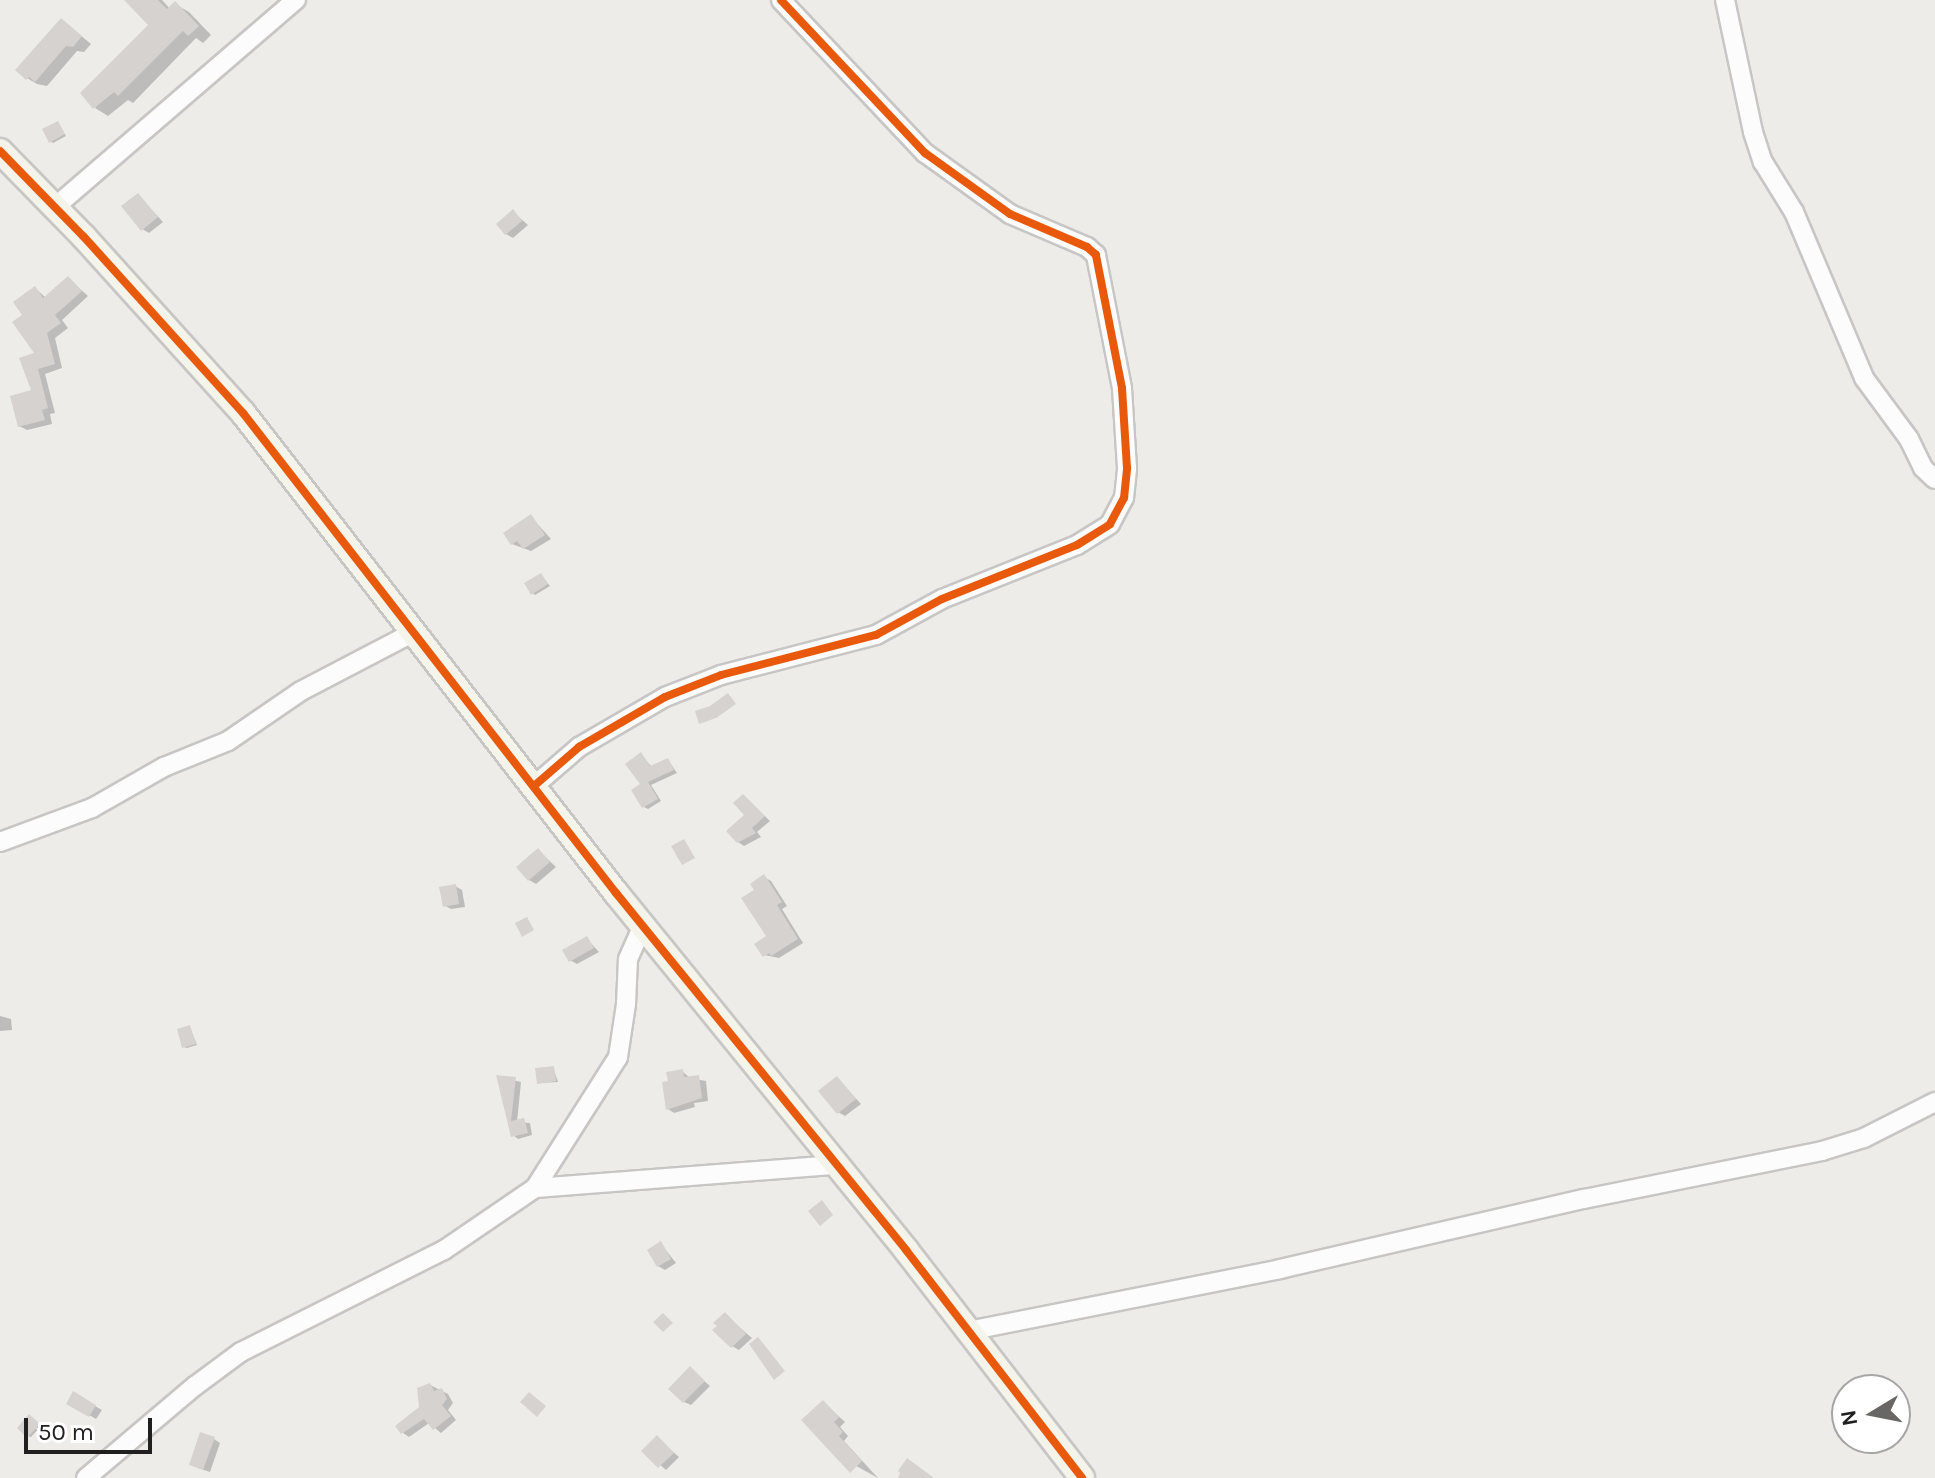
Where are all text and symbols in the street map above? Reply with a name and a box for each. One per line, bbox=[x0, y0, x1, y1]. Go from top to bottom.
north arrow bbox=[1831, 1374, 1911, 1454]
scale bar bbox=[28, 1402, 156, 1452]
text: N bbox=[1835, 1408, 1864, 1428]
text: 50 m bbox=[38, 1418, 94, 1446]

